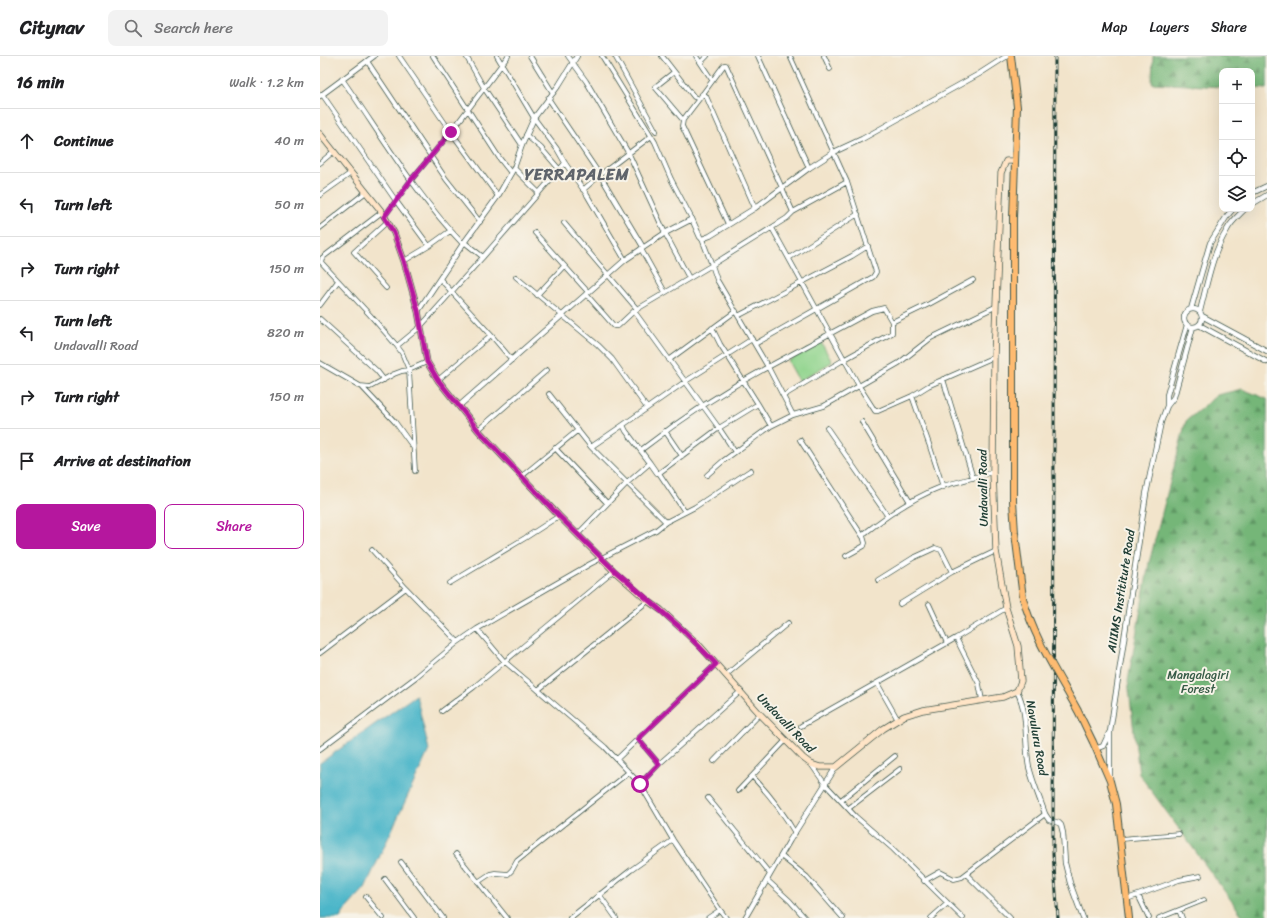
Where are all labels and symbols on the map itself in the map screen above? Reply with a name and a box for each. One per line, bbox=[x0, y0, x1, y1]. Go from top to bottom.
route end bbox=[442, 123, 460, 141]
district label: YERRAPALEM bbox=[525, 160, 629, 189]
street label: Undavalli Road bbox=[971, 448, 995, 527]
street label: AIIIMS Instititute Road bbox=[1100, 526, 1142, 655]
park label: Mangalagiri Forest bbox=[1167, 664, 1229, 700]
street label: Undavalli Road bbox=[751, 688, 821, 759]
street label: Navuluru Road bbox=[1020, 698, 1055, 779]
route start bbox=[631, 775, 649, 793]

